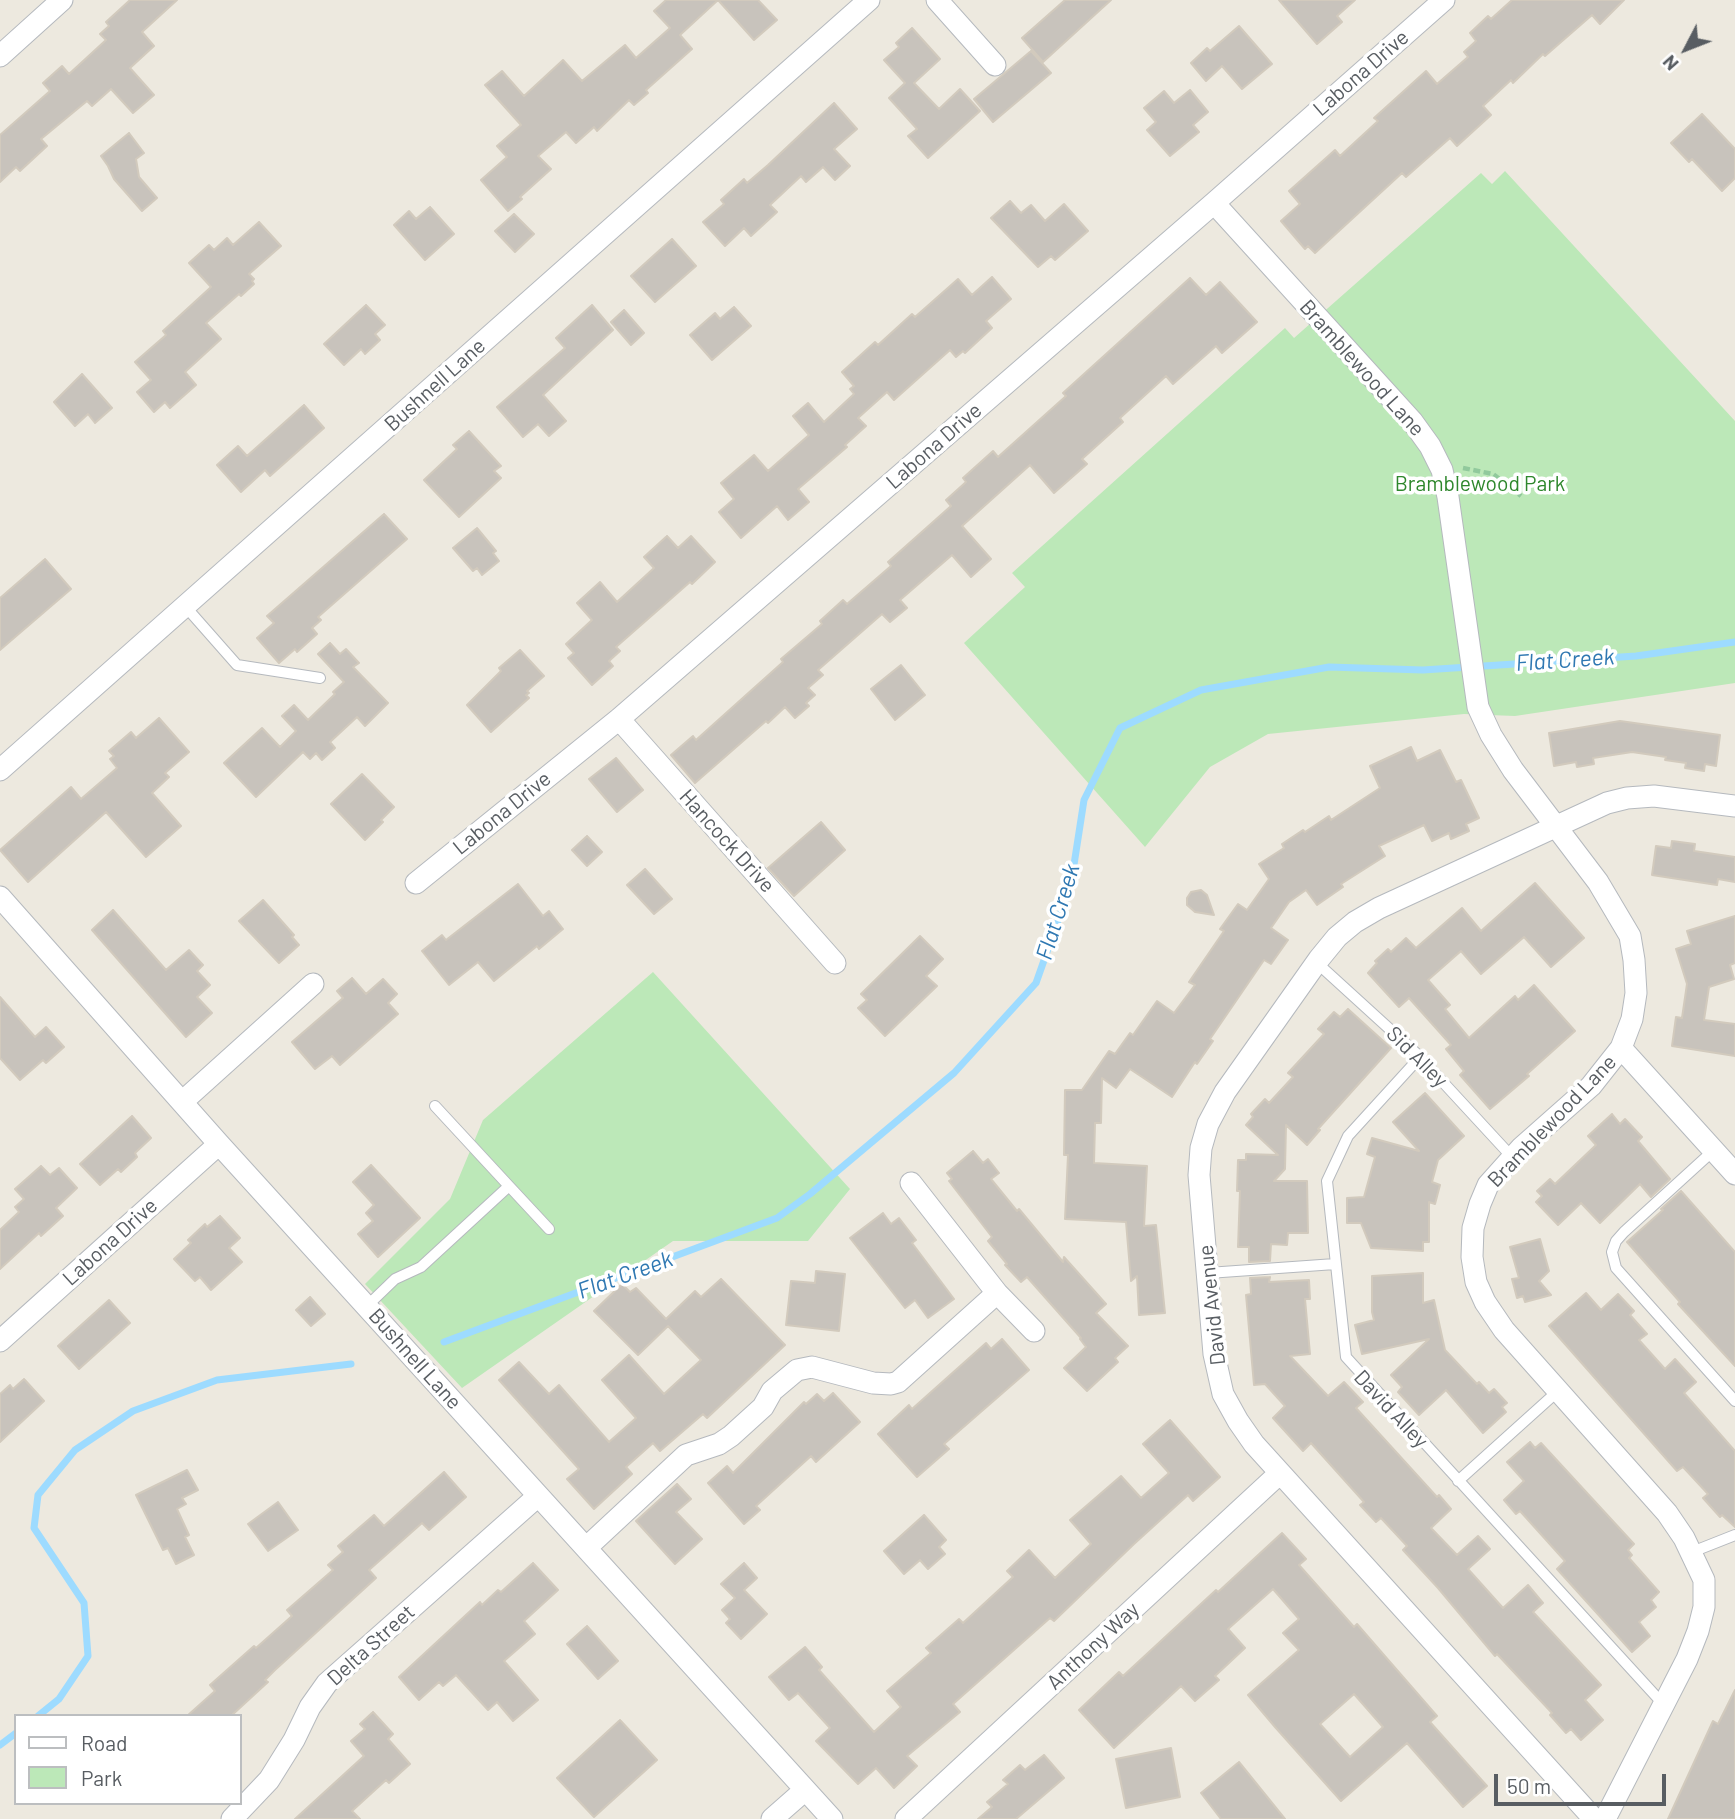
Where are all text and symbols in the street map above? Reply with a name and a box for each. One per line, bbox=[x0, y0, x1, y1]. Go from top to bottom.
north arrow bbox=[1651, 14, 1721, 84]
street label: Labona Drive bbox=[1308, 25, 1414, 121]
text: N bbox=[1657, 51, 1683, 76]
street label: Bramblewood Lane bbox=[1294, 295, 1430, 441]
street label: Bushnell Lane bbox=[379, 333, 491, 437]
street label: Labona Drive bbox=[881, 398, 987, 494]
park label: Bramblewood Park bbox=[1395, 471, 1565, 497]
water label: Flat Creek bbox=[1515, 643, 1615, 677]
street label: Labona Drive bbox=[448, 766, 556, 860]
street label: Hancock Drive bbox=[674, 784, 780, 898]
water label: Flat Creek bbox=[1030, 861, 1086, 963]
street label: Sid Alley bbox=[1381, 1021, 1453, 1093]
street label: Bramblewood Lane bbox=[1482, 1050, 1622, 1192]
street label: Labona Drive bbox=[58, 1193, 162, 1291]
street label: David Avenue bbox=[1193, 1243, 1231, 1367]
water label: Flat Creek bbox=[574, 1245, 676, 1305]
street label: Bushnell Lane bbox=[363, 1303, 467, 1415]
street label: David Alley bbox=[1349, 1365, 1433, 1453]
street label: Anthony Way bbox=[1042, 1597, 1144, 1695]
street label: Delta Street bbox=[322, 1599, 420, 1691]
legend bbox=[14, 1714, 242, 1805]
text: Road bbox=[81, 1730, 127, 1755]
scale bar bbox=[1497, 1759, 1668, 1803]
text: Park bbox=[81, 1765, 122, 1790]
text: 50 m bbox=[1507, 1773, 1551, 1798]

